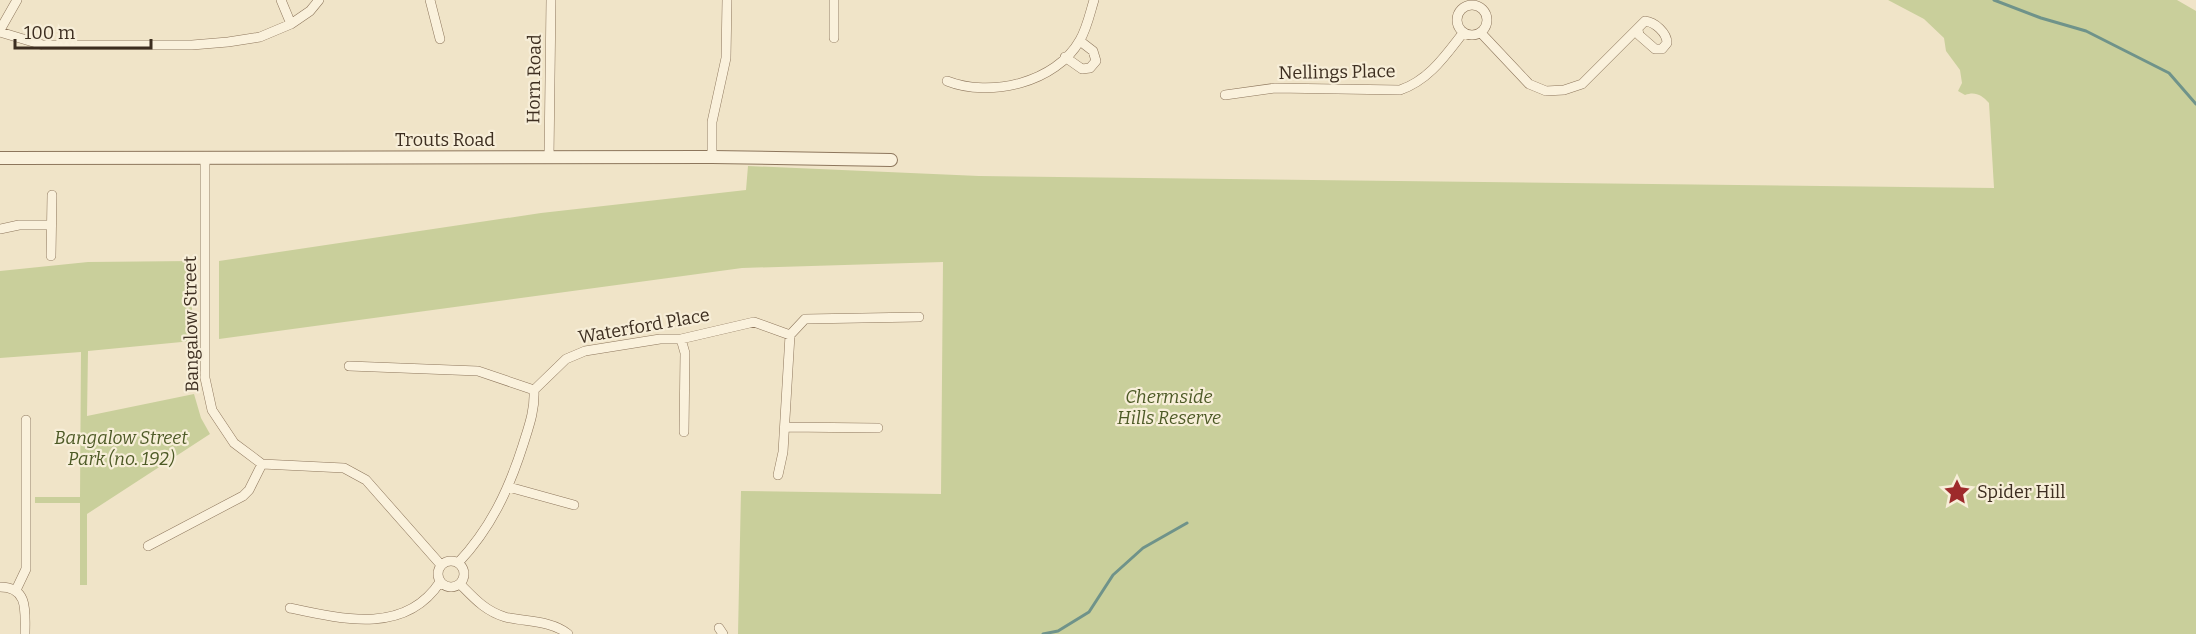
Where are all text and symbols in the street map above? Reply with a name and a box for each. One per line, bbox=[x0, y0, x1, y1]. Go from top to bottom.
scale bar bbox=[15, 12, 152, 50]
text: 100 m bbox=[24, 22, 75, 44]
street label: Horn Road bbox=[522, 34, 546, 124]
street label: Nellings Place bbox=[1278, 60, 1396, 84]
street label: Trouts Road bbox=[395, 129, 495, 151]
street label: Bangalow Street bbox=[179, 255, 203, 392]
street label: Waterford Place bbox=[577, 304, 711, 348]
park label: Chermside Hills Reserve bbox=[1117, 386, 1221, 429]
park label: Bangalow Street Park (no. 192) bbox=[54, 427, 188, 470]
place icon: Spider Hill bbox=[1942, 477, 1972, 507]
place label: Spider Hill bbox=[1977, 481, 2065, 503]

